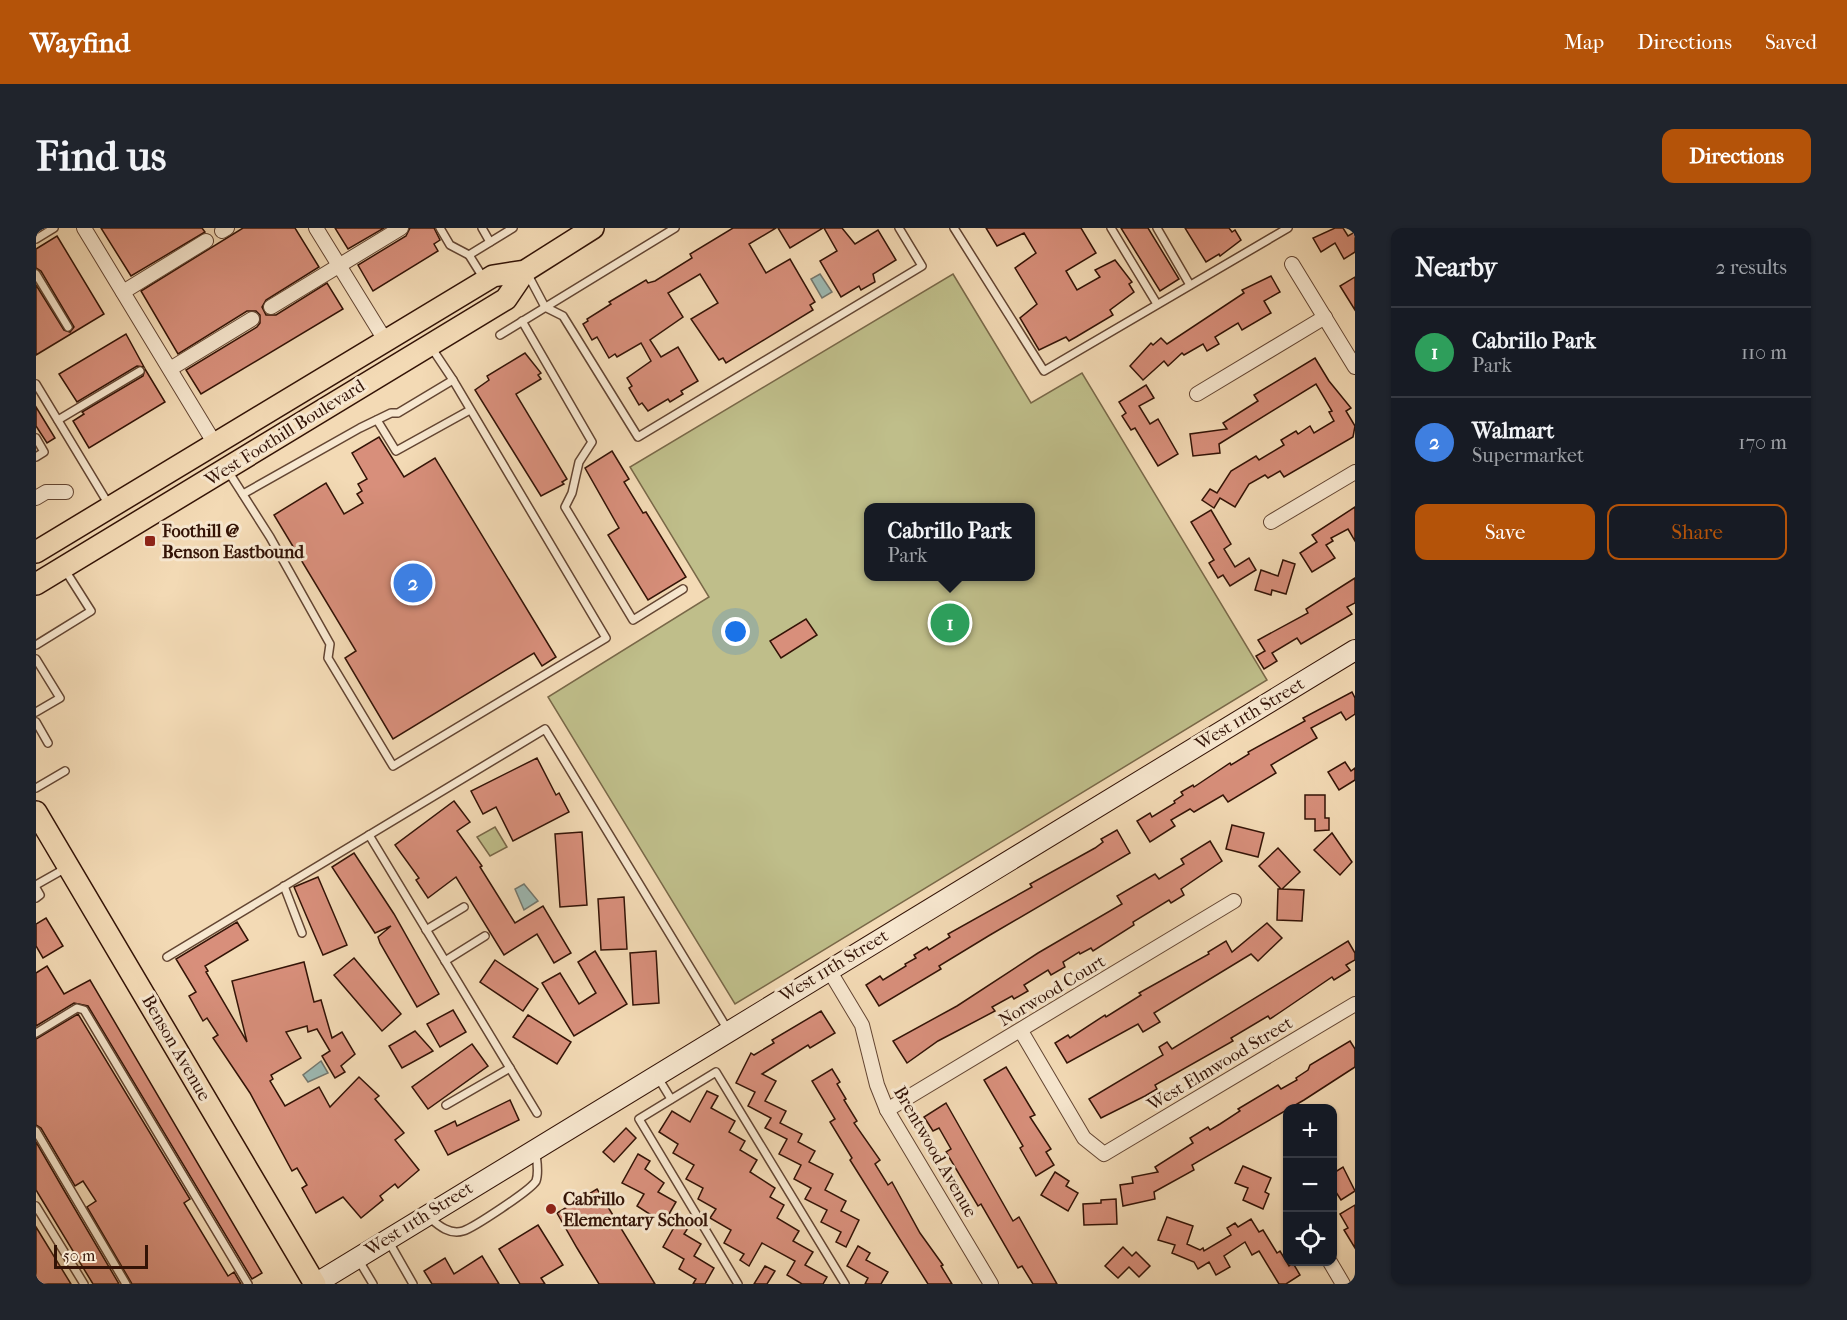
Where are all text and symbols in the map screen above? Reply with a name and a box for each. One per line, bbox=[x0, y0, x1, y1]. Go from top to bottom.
text: Wayfind bbox=[30, 26, 130, 59]
text: Map bbox=[1564, 30, 1604, 54]
text: Directions bbox=[1637, 30, 1732, 54]
text: Saved bbox=[1765, 30, 1817, 54]
button: Directions bbox=[1662, 129, 1811, 183]
text: Find us bbox=[36, 132, 166, 181]
text: Nearby bbox=[1415, 252, 1497, 283]
text: 2 results bbox=[1716, 256, 1787, 279]
text: Cabrillo Park bbox=[1472, 328, 1596, 354]
text: 1 bbox=[1431, 341, 1438, 364]
text: 110 m bbox=[1741, 341, 1787, 364]
text: Park bbox=[1472, 354, 1512, 377]
street label: West Foothill Boulevard bbox=[200, 375, 369, 491]
text: Walmart bbox=[1472, 418, 1554, 444]
text: 2 bbox=[1429, 431, 1440, 454]
text: 170 m bbox=[1738, 431, 1787, 454]
text: Supermarket bbox=[1472, 444, 1584, 467]
popup bbox=[864, 503, 1035, 581]
button: Save bbox=[1415, 504, 1595, 560]
button: Share bbox=[1607, 504, 1787, 560]
text: Cabrillo Park bbox=[888, 518, 1011, 544]
place label: Foothill @ Benson Eastbound bbox=[161, 521, 305, 563]
marker: Foothill @ Benson Eastbound bbox=[143, 534, 157, 548]
text: Park bbox=[888, 544, 927, 567]
pin: 2 bbox=[394, 560, 433, 606]
pin: 1 bbox=[930, 600, 970, 646]
your location bbox=[721, 617, 750, 646]
street label: West 11th Street bbox=[1191, 673, 1309, 755]
street label: West 11th Street bbox=[775, 925, 893, 1007]
street label: Norwood Court bbox=[995, 951, 1110, 1031]
street label: Benson Avenue bbox=[137, 991, 215, 1105]
street label: West Elmwood Street bbox=[1143, 1012, 1297, 1116]
street label: Brentwood Avenue bbox=[889, 1083, 981, 1221]
map controls bbox=[1283, 1104, 1337, 1266]
button: + bbox=[1283, 1104, 1337, 1158]
button: − bbox=[1283, 1158, 1337, 1212]
street label: West 11th Street bbox=[360, 1177, 477, 1261]
place label: Cabrillo Elementary School bbox=[563, 1189, 709, 1231]
marker: Cabrillo Elementary School bbox=[544, 1202, 558, 1216]
button: locate bbox=[1283, 1212, 1337, 1266]
scale bar bbox=[54, 1242, 148, 1270]
text: 50 m bbox=[63, 1246, 95, 1265]

